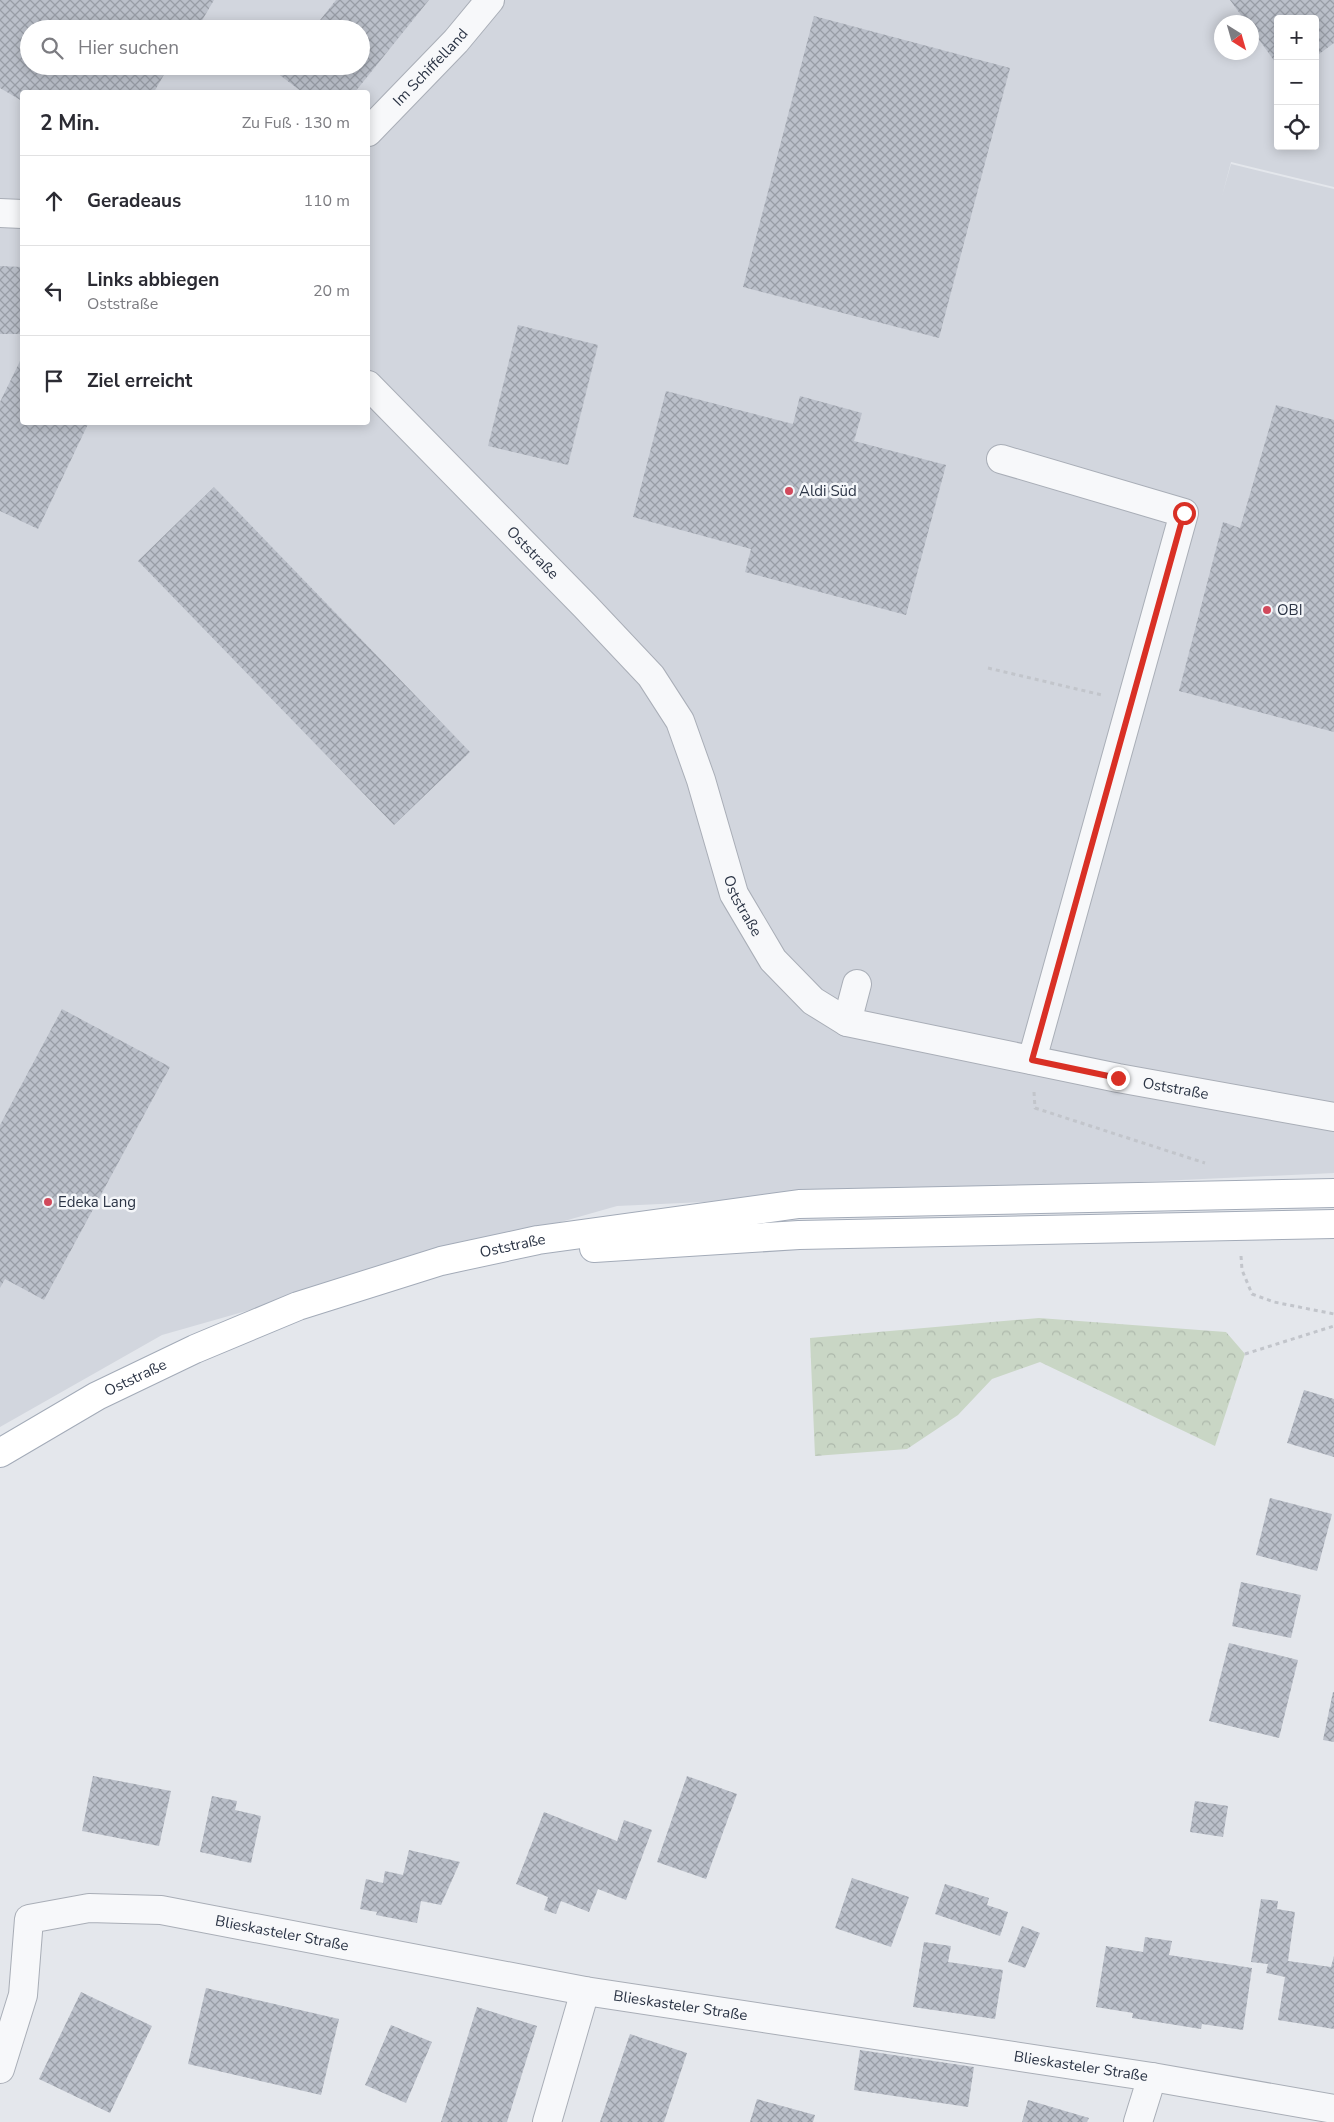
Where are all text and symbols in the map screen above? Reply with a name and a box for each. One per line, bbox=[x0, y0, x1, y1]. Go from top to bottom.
north arrow bbox=[1214, 15, 1259, 60]
map controls bbox=[1274, 15, 1319, 150]
button: + bbox=[1274, 15, 1319, 60]
search box bbox=[20, 20, 370, 75]
street label: Im Schiffelland bbox=[388, 24, 472, 110]
icon: search bbox=[38, 34, 66, 62]
text: Hier suchen bbox=[78, 35, 179, 61]
button: − bbox=[1274, 60, 1319, 105]
button: locate bbox=[1274, 105, 1319, 150]
text: 2 Min. bbox=[40, 109, 99, 137]
text: Zu Fuß · 130 m bbox=[242, 112, 350, 134]
icon: ahead bbox=[40, 187, 68, 215]
text: Geradeaus bbox=[87, 188, 181, 214]
text: 110 m bbox=[303, 190, 350, 212]
text: Links abbiegen bbox=[87, 267, 219, 293]
icon: left bbox=[40, 277, 68, 305]
text: 20 m bbox=[313, 280, 350, 302]
text: Oststraße bbox=[87, 293, 158, 315]
icon: arrive bbox=[40, 367, 68, 395]
text: Ziel erreicht bbox=[87, 368, 192, 394]
place label: Aldi Süd bbox=[799, 481, 857, 501]
marker: Aldi Süd bbox=[783, 485, 795, 497]
route start bbox=[1173, 502, 1196, 525]
street label: Oststraße bbox=[502, 522, 563, 584]
place label: OBI bbox=[1277, 600, 1303, 620]
marker: OBI bbox=[1261, 604, 1273, 616]
street label: Oststraße bbox=[719, 873, 767, 940]
route end bbox=[1107, 1067, 1130, 1090]
street label: Oststraße bbox=[1141, 1073, 1210, 1104]
place label: Edeka Lang bbox=[58, 1192, 136, 1212]
marker: Edeka Lang bbox=[42, 1196, 54, 1208]
street label: Oststraße bbox=[478, 1229, 547, 1262]
street label: Oststraße bbox=[101, 1354, 170, 1401]
street label: Blieskasteler Straße bbox=[214, 1911, 351, 1956]
street label: Blieskasteler Straße bbox=[612, 1985, 749, 2026]
street label: Blieskasteler Straße bbox=[1012, 2046, 1149, 2086]

